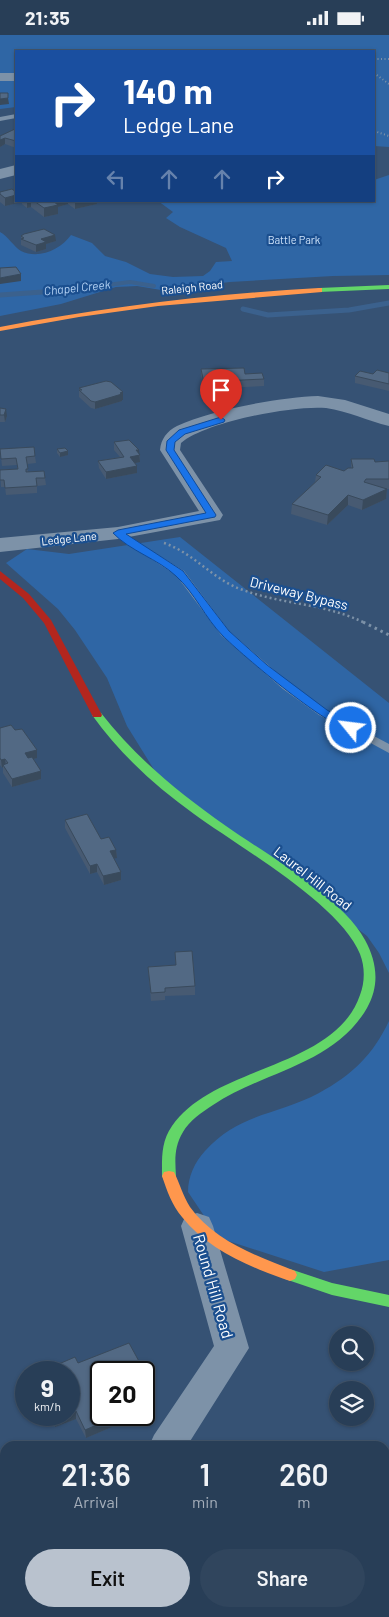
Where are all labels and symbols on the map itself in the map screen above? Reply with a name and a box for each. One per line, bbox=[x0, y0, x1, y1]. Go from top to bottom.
park label: Battle Park bbox=[268, 233, 321, 246]
water label: Chapel Creek bbox=[43, 277, 111, 297]
street label: Raleigh Road bbox=[161, 277, 223, 297]
pin bbox=[200, 369, 242, 420]
street label: Ledge Lane bbox=[41, 529, 97, 547]
street label: Driveway Bypass bbox=[248, 573, 350, 613]
position arrow bbox=[324, 701, 376, 753]
street label: Laurel Hill Road bbox=[271, 842, 355, 914]
street label: Round Hill Road bbox=[190, 1231, 238, 1341]
speed limit sign: 20 bbox=[90, 1361, 155, 1426]

